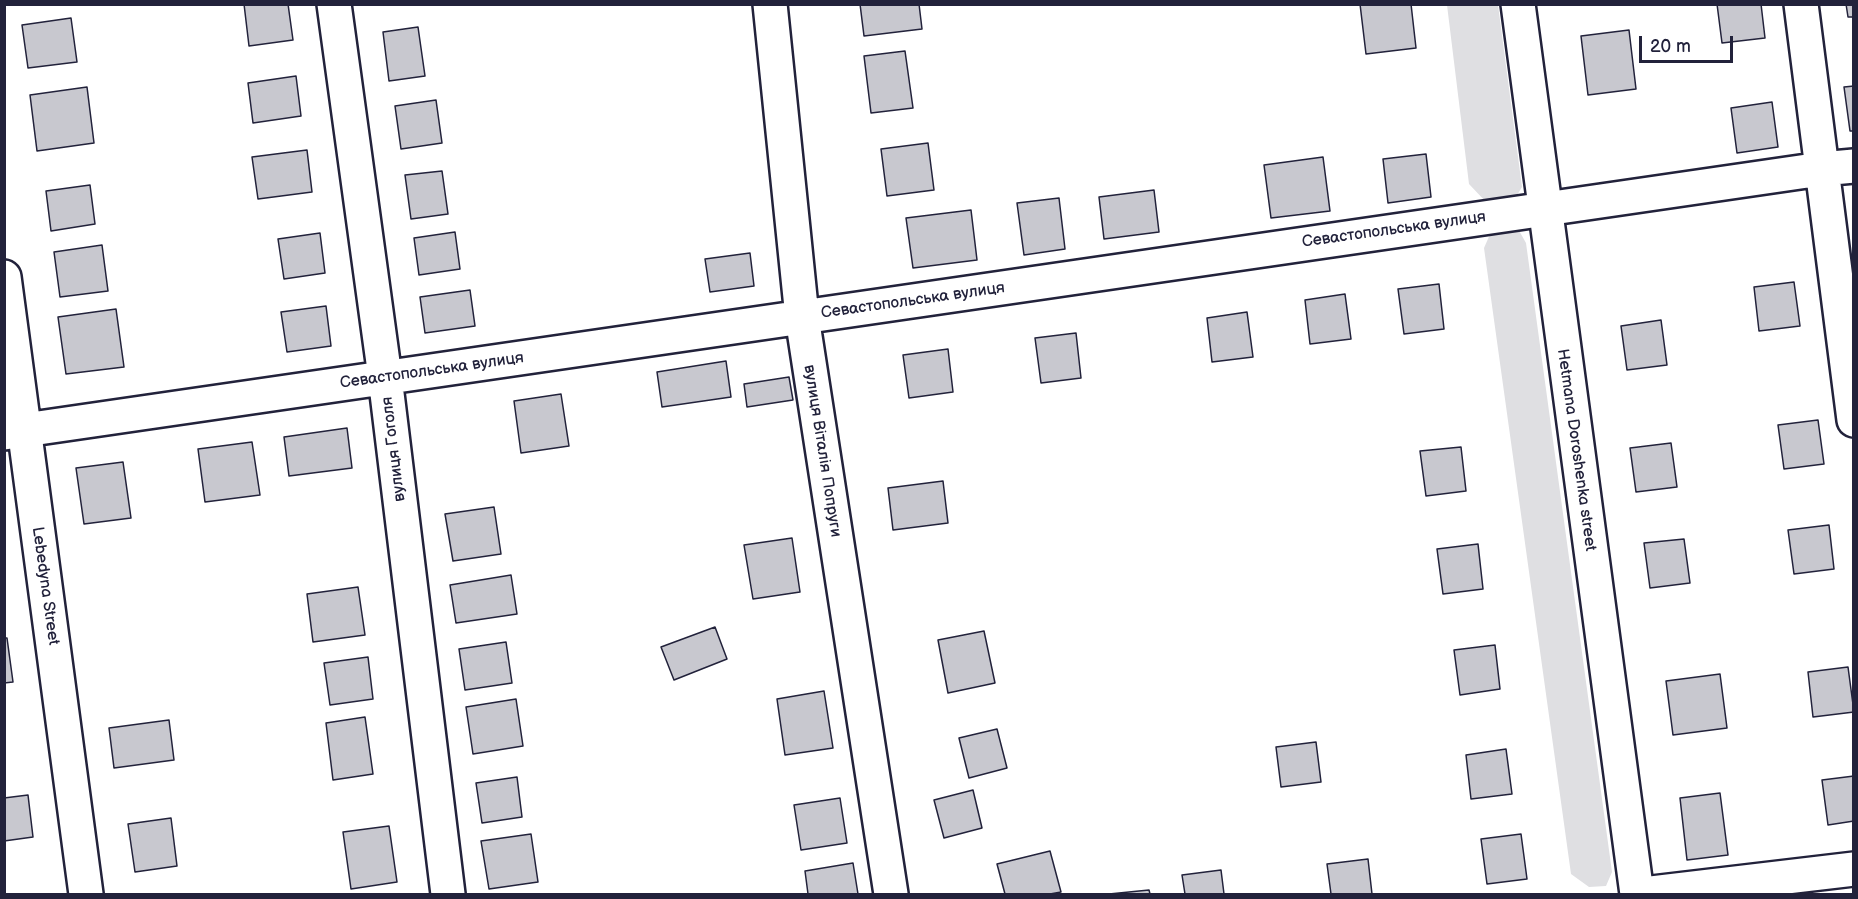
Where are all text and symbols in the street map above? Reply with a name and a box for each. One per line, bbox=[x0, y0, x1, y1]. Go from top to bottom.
scale bar bbox=[1642, 24, 1736, 62]
text: 20 m bbox=[1650, 36, 1691, 57]
street label: Севастопольська вулиця bbox=[1301, 208, 1487, 252]
street label: Севастопольська вулиця bbox=[820, 279, 1006, 323]
street label: Hetmana Doroshenka street bbox=[1552, 348, 1600, 552]
street label: Севастопольська вулиця bbox=[339, 349, 525, 393]
street label: вулиця Віталія Попруги bbox=[799, 363, 845, 539]
street label: вулиця Гоголя bbox=[378, 395, 410, 503]
street label: Lebedyna Street bbox=[27, 526, 63, 646]

